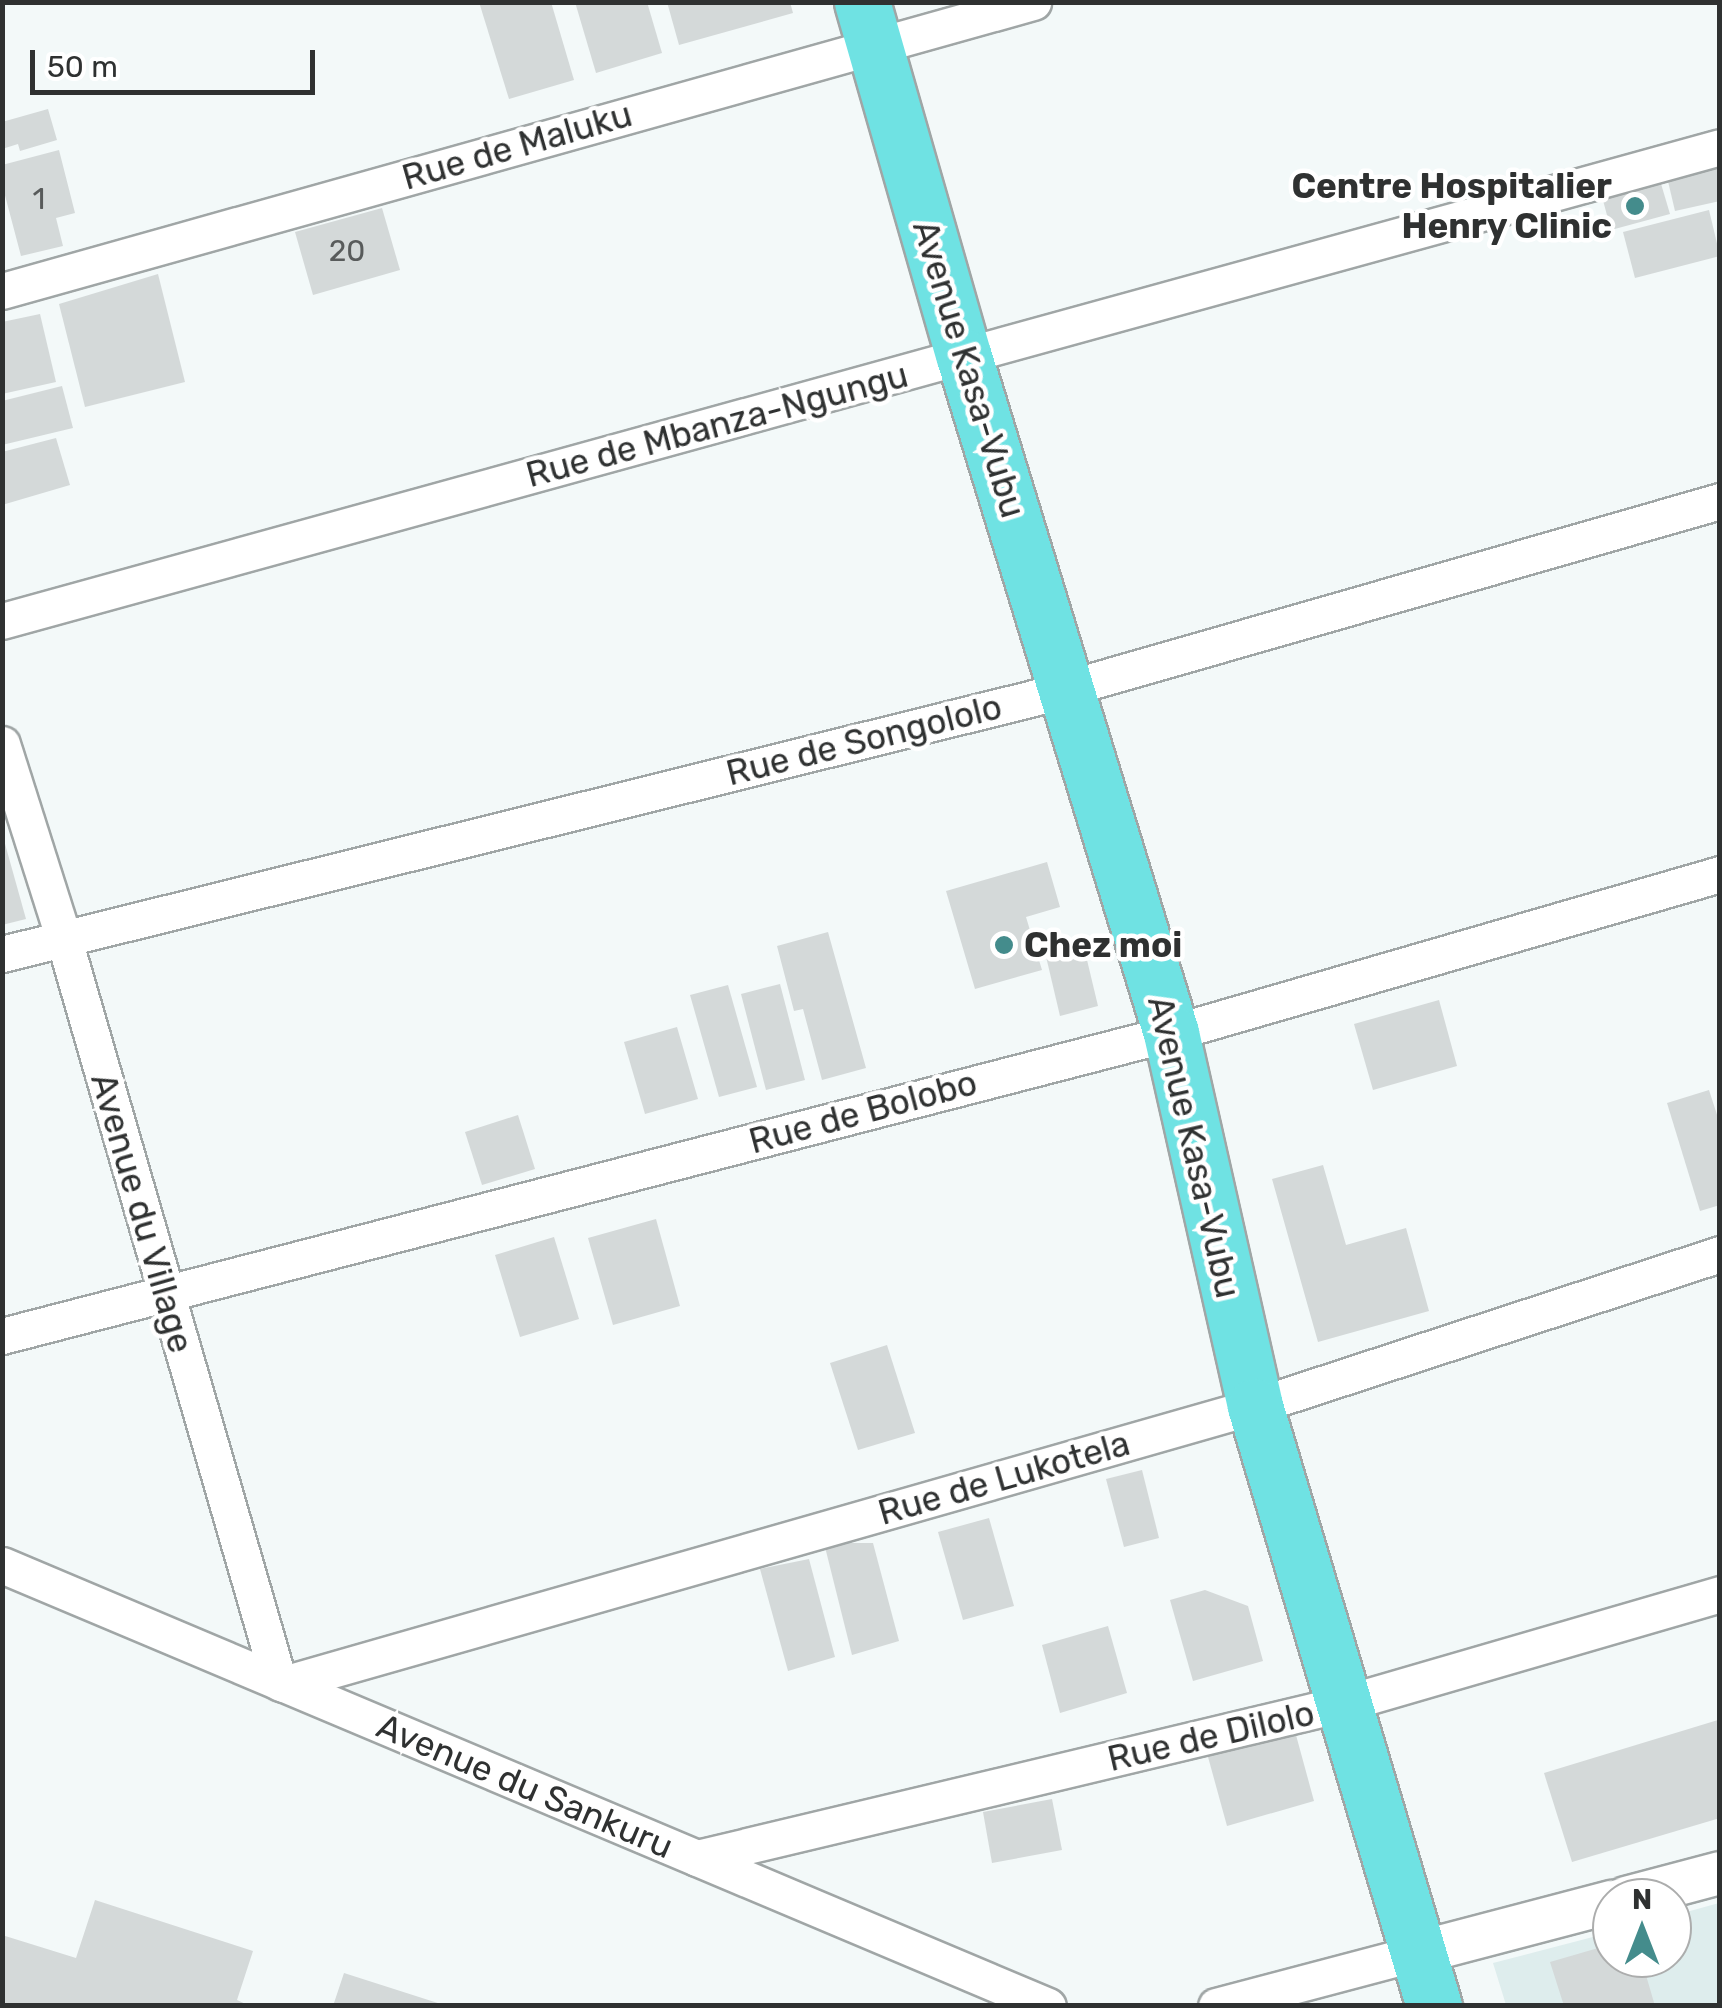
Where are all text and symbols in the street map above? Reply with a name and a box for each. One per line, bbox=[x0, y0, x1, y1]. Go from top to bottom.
scale bar bbox=[35, 30, 320, 92]
text: 50 m bbox=[47, 49, 118, 85]
street label: Rue de Maluku bbox=[397, 93, 637, 199]
place label: Centre Hospitalier Henry Clinic bbox=[1291, 165, 1612, 247]
house number: 1 bbox=[33, 181, 45, 217]
marker: Centre Hospitalier Henry Clinic bbox=[1622, 193, 1648, 219]
street label: Avenue Kasa-Vubu bbox=[904, 215, 1034, 523]
house number: 20 bbox=[329, 233, 365, 269]
street label: Rue de Mbanza-Ngungu bbox=[521, 354, 913, 496]
street label: Rue de Songololo bbox=[722, 685, 1006, 795]
place label: Chez moi bbox=[1024, 924, 1182, 966]
marker: Chez moi bbox=[993, 934, 1015, 956]
street label: Avenue Kasa-Vubu bbox=[1139, 992, 1249, 1302]
street label: Rue de Bolobo bbox=[744, 1061, 982, 1163]
street label: Avenue du Village bbox=[82, 1068, 202, 1358]
street label: Rue de Lukotela bbox=[873, 1422, 1135, 1534]
street label: Rue de Dilolo bbox=[1104, 1692, 1318, 1780]
street label: Avenue du Sankuru bbox=[371, 1705, 679, 1867]
north arrow bbox=[1592, 1878, 1692, 1978]
text: N bbox=[1632, 1883, 1652, 1916]

